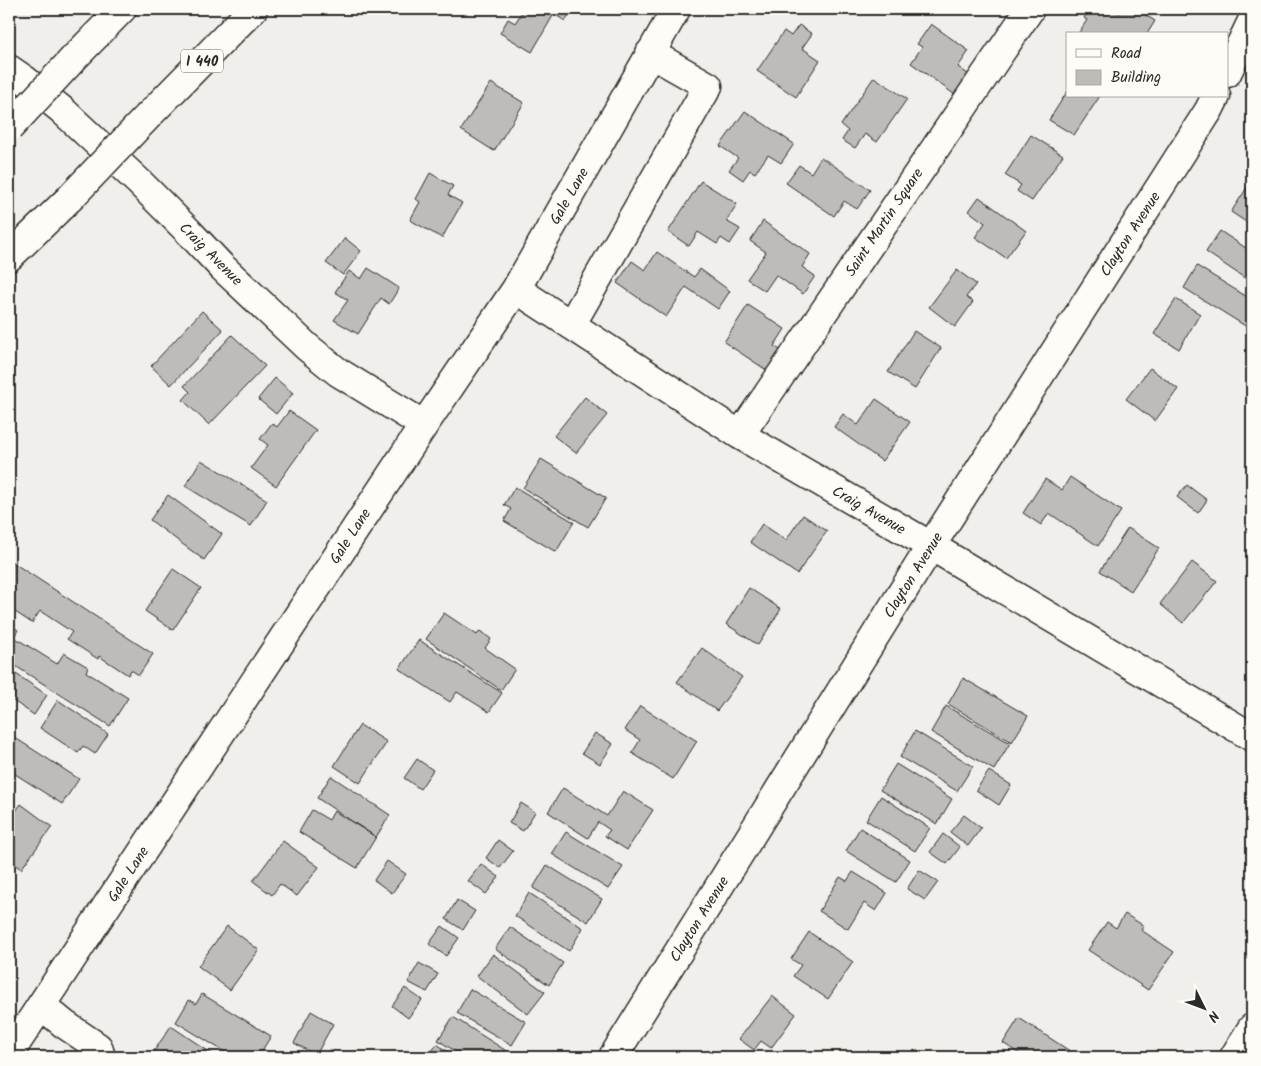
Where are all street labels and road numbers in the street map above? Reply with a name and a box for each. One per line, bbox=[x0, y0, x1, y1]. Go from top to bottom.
road number: I 440 bbox=[181, 49, 223, 72]
street label: Gale Lane bbox=[544, 163, 596, 230]
street label: Saint Martin Square bbox=[839, 163, 930, 282]
street label: Clayton Avenue bbox=[1094, 187, 1168, 282]
street label: Craig Avenue bbox=[173, 217, 248, 292]
street label: Craig Avenue bbox=[827, 480, 910, 542]
street label: Gale Lane bbox=[324, 504, 378, 569]
street label: Clayton Avenue bbox=[878, 528, 950, 623]
street label: Gale Lane bbox=[102, 842, 156, 907]
street label: Clayton Avenue bbox=[664, 872, 736, 967]

